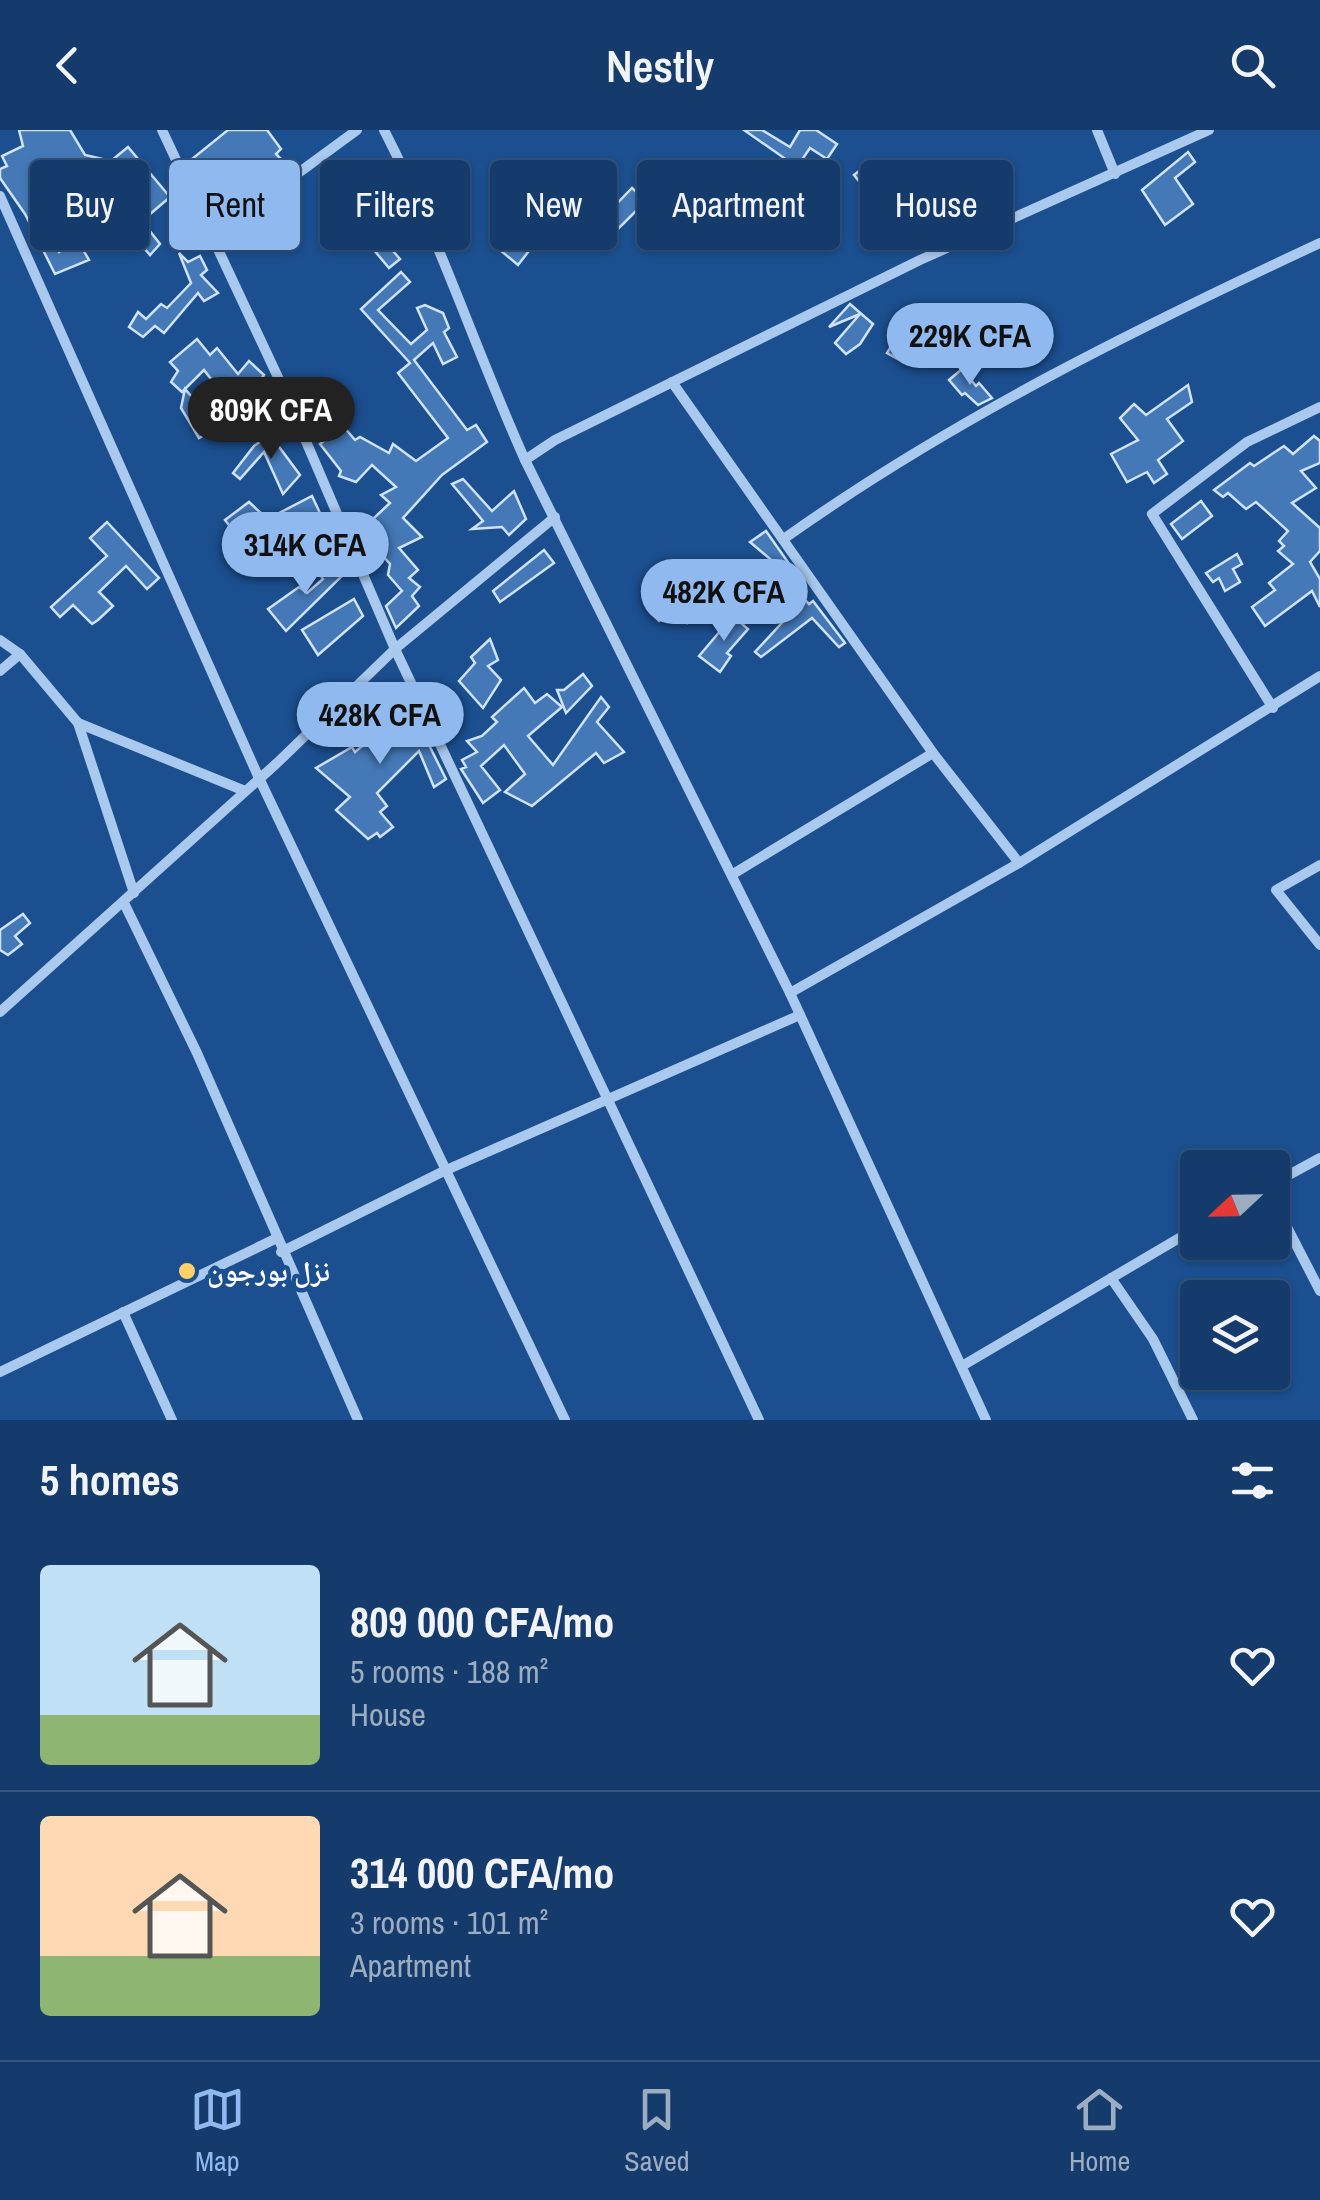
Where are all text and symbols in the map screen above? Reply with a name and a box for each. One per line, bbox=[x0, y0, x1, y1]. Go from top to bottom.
text: Nestly bbox=[606, 35, 714, 96]
icon: back bbox=[40, 38, 95, 93]
icon: search bbox=[1225, 38, 1280, 93]
chip: Buy bbox=[30, 160, 149, 250]
chip: Rent bbox=[169, 160, 300, 250]
chip: Filters bbox=[320, 160, 470, 250]
chip: New bbox=[490, 160, 617, 250]
chip: Apartment bbox=[637, 160, 840, 250]
chip: House bbox=[860, 160, 1013, 250]
pin: 229K CFA bbox=[867, 303, 1073, 388]
text: 229K CFA bbox=[909, 314, 1031, 357]
pin: 809K CFA bbox=[168, 377, 374, 462]
text: 809K CFA bbox=[210, 388, 332, 431]
pin: 314K CFA bbox=[202, 512, 408, 597]
text: 314K CFA bbox=[244, 523, 366, 566]
pin: 482K CFA bbox=[621, 559, 827, 644]
text: 482K CFA bbox=[663, 570, 785, 613]
pin: 428K CFA bbox=[277, 682, 483, 767]
text: 428K CFA bbox=[319, 693, 441, 736]
north arrow bbox=[1180, 1150, 1290, 1260]
map controls bbox=[1180, 1150, 1290, 1390]
place label: نزل بورجون bbox=[207, 1252, 330, 1290]
marker: نزل بورجون bbox=[176, 1260, 198, 1282]
button: layers bbox=[1180, 1280, 1290, 1390]
text: 5 homes bbox=[40, 1452, 180, 1508]
icon: filters bbox=[1225, 1453, 1280, 1508]
text: 809 000 CFA/mo bbox=[350, 1594, 614, 1650]
icon: home bbox=[120, 1605, 240, 1725]
icon: heart bbox=[1225, 1638, 1280, 1693]
text: 5 rooms · 188 m² bbox=[350, 1650, 548, 1693]
text: House bbox=[350, 1693, 426, 1736]
text: 314 000 CFA/mo bbox=[350, 1845, 614, 1901]
icon: home bbox=[120, 1856, 240, 1976]
icon: heart bbox=[1225, 1889, 1280, 1944]
text: 3 rooms · 101 m² bbox=[350, 1901, 548, 1944]
text: Apartment bbox=[350, 1944, 471, 1987]
tab: Map bbox=[190, 2082, 245, 2180]
tab: Saved bbox=[624, 2082, 689, 2180]
tab: Home bbox=[1069, 2082, 1130, 2180]

